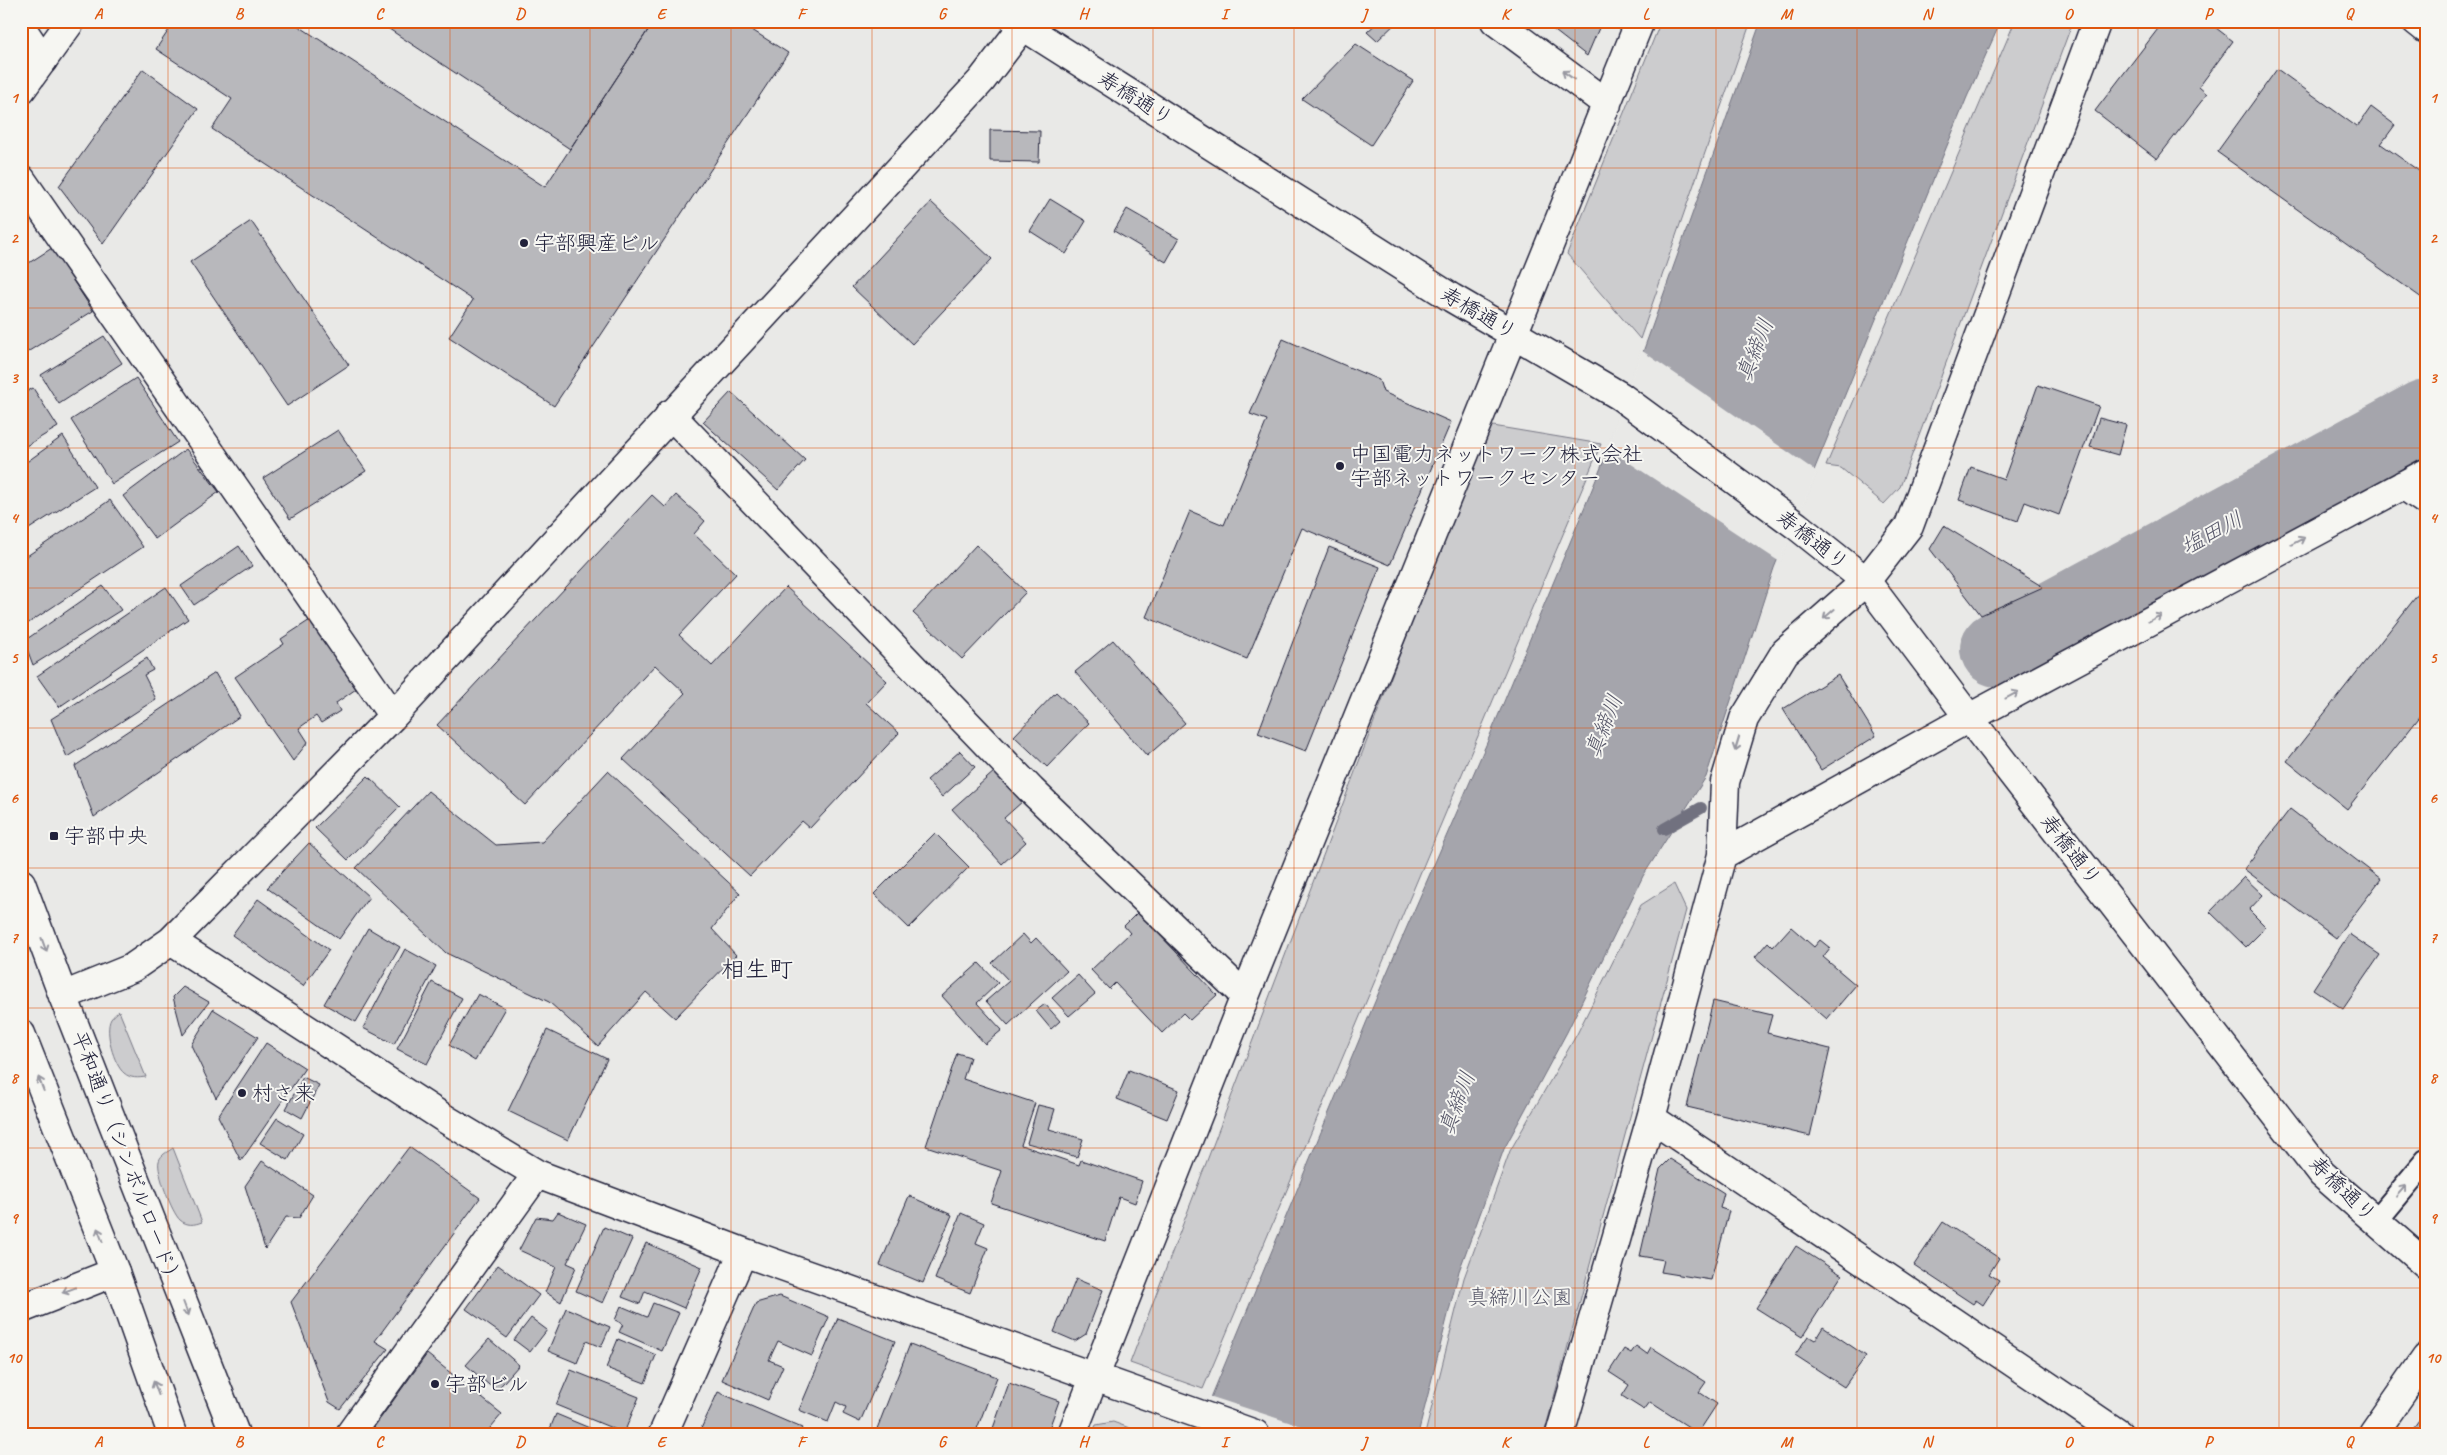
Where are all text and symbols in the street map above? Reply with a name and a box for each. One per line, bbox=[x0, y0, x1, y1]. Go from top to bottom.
text: A bbox=[94, 4, 104, 24]
text: B bbox=[235, 4, 245, 24]
text: C bbox=[375, 4, 385, 24]
text: D bbox=[515, 4, 526, 24]
text: E bbox=[657, 4, 668, 24]
text: F bbox=[797, 4, 808, 24]
text: G bbox=[938, 4, 948, 24]
text: H bbox=[1078, 4, 1090, 24]
text: I bbox=[1221, 4, 1231, 24]
text: J bbox=[1360, 4, 1369, 24]
text: K bbox=[1501, 4, 1513, 24]
text: L bbox=[1643, 4, 1651, 24]
text: M bbox=[1780, 4, 1794, 24]
text: N bbox=[1922, 4, 1935, 24]
text: O bbox=[2064, 4, 2074, 24]
text: P bbox=[2204, 4, 2214, 24]
text: Q bbox=[2345, 4, 2355, 24]
street label: 寿橋通り bbox=[1093, 65, 1179, 131]
one-way arrow bbox=[1561, 70, 1575, 80]
text: 1 bbox=[10, 88, 19, 108]
text: 1 bbox=[2429, 88, 2438, 108]
text: 2 bbox=[10, 228, 19, 248]
text: 2 bbox=[2429, 228, 2438, 248]
place label: 宇部興産ビル bbox=[534, 230, 660, 256]
marker: 宇部興産ビル bbox=[518, 237, 530, 249]
street label: 寿橋通り bbox=[1436, 281, 1522, 345]
water label: 真締川 bbox=[1730, 314, 1780, 386]
text: 3 bbox=[10, 368, 19, 388]
text: 3 bbox=[2429, 368, 2438, 388]
place label: 中国電力ネットワーク株式会社 宇部ネットワークセンター bbox=[1350, 441, 1643, 491]
marker: 中国電力ネットワーク株式会社 宇部ネットワークセンター bbox=[1334, 460, 1346, 472]
street label: 寿橋通り bbox=[1772, 504, 1854, 576]
water label: 塩田川 bbox=[2176, 505, 2248, 561]
text: 4 bbox=[10, 508, 19, 528]
text: 4 bbox=[2429, 508, 2438, 528]
one-way arrow bbox=[2290, 536, 2305, 546]
one-way arrow bbox=[1823, 608, 1836, 619]
one-way arrow bbox=[2147, 613, 2162, 623]
text: 5 bbox=[11, 648, 20, 668]
text: 5 bbox=[2430, 648, 2439, 668]
water label: 真締川 bbox=[1579, 690, 1629, 762]
one-way arrow bbox=[2004, 690, 2019, 700]
one-way arrow bbox=[1731, 735, 1741, 751]
text: 6 bbox=[10, 788, 19, 808]
text: 6 bbox=[2429, 788, 2438, 808]
street label: 寿橋通り bbox=[2035, 809, 2107, 891]
place label: 宇部中央 bbox=[64, 823, 148, 849]
marker: 宇部中央 bbox=[48, 830, 60, 842]
text: 7 bbox=[10, 928, 19, 948]
text: 7 bbox=[2429, 928, 2438, 948]
one-way arrow bbox=[40, 937, 49, 953]
district label: 相生町 bbox=[721, 954, 793, 984]
street label: 平和通り（シンボルロード） bbox=[66, 1027, 188, 1291]
water label: 真締川 bbox=[1432, 1067, 1482, 1139]
text: 8 bbox=[10, 1068, 19, 1088]
text: 8 bbox=[2429, 1068, 2438, 1088]
one-way arrow bbox=[36, 1077, 45, 1092]
place label: 村さ来 bbox=[252, 1080, 315, 1106]
marker: 村さ来 bbox=[236, 1087, 248, 1099]
street label: 寿橋通り bbox=[2304, 1150, 2382, 1228]
one-way arrow bbox=[2395, 1185, 2407, 1198]
text: 9 bbox=[10, 1208, 19, 1228]
text: 9 bbox=[2429, 1208, 2438, 1228]
one-way arrow bbox=[95, 1228, 104, 1243]
park label: 真締川公園 bbox=[1468, 1284, 1573, 1310]
one-way arrow bbox=[62, 1286, 77, 1295]
one-way arrow bbox=[181, 1301, 191, 1316]
text: 10 bbox=[7, 1348, 23, 1368]
text: 10 bbox=[2426, 1348, 2442, 1368]
place label: 宇部ビル bbox=[445, 1371, 529, 1397]
marker: 宇部ビル bbox=[429, 1378, 441, 1390]
one-way arrow bbox=[151, 1381, 160, 1396]
text: A bbox=[94, 1432, 104, 1452]
text: B bbox=[235, 1432, 245, 1452]
text: C bbox=[375, 1432, 385, 1452]
text: D bbox=[515, 1432, 526, 1452]
text: E bbox=[657, 1432, 668, 1452]
text: F bbox=[797, 1432, 808, 1452]
text: G bbox=[938, 1432, 948, 1452]
text: H bbox=[1078, 1432, 1090, 1452]
text: I bbox=[1221, 1432, 1231, 1452]
text: J bbox=[1360, 1432, 1369, 1452]
text: K bbox=[1501, 1432, 1513, 1452]
text: L bbox=[1643, 1432, 1651, 1452]
text: M bbox=[1780, 1432, 1794, 1452]
text: N bbox=[1922, 1432, 1935, 1452]
text: O bbox=[2064, 1432, 2074, 1452]
text: P bbox=[2204, 1432, 2214, 1452]
text: Q bbox=[2345, 1432, 2355, 1452]

